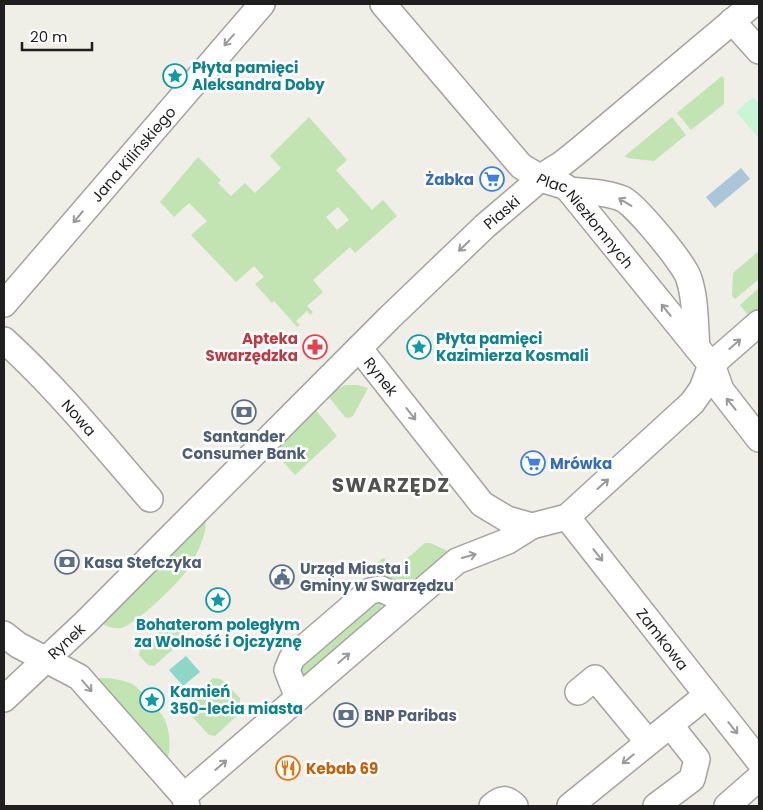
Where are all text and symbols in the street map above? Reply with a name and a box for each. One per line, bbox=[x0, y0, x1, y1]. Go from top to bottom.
scale bar bbox=[22, 20, 92, 52]
text: 20 m bbox=[30, 26, 68, 47]
one-way arrow bbox=[224, 34, 235, 47]
place label: Płyta pamięci Aleksandra Doby bbox=[192, 57, 325, 95]
place icon: Płyta pamięci Aleksandra Doby bbox=[162, 63, 188, 89]
street label: Jana Kilińskiego bbox=[86, 102, 180, 206]
supermarket icon: Żabka bbox=[479, 166, 505, 192]
street label: Plac Niezłomnych bbox=[533, 168, 639, 273]
place label: Żabka bbox=[425, 169, 474, 190]
street label: Piaski bbox=[479, 191, 524, 234]
one-way arrow bbox=[619, 196, 633, 206]
one-way arrow bbox=[72, 210, 83, 223]
one-way arrow bbox=[458, 240, 471, 252]
one-way arrow bbox=[661, 304, 672, 317]
place label: Apteka Swarzędzka bbox=[205, 328, 298, 366]
place label: Płyta pamięci Kazimierza Kosmali bbox=[436, 328, 589, 366]
pharmacy icon: Apteka Swarzędzka bbox=[302, 334, 328, 360]
place icon: Płyta pamięci Kazimierza Kosmali bbox=[406, 334, 432, 360]
one-way arrow bbox=[728, 339, 741, 350]
street label: Rynek bbox=[359, 352, 403, 400]
street label: Nowa bbox=[57, 394, 101, 440]
one-way arrow bbox=[726, 398, 737, 411]
bank icon: Santander Consumer Bank bbox=[231, 399, 257, 425]
one-way arrow bbox=[405, 407, 416, 420]
place label: Santander Consumer Bank bbox=[182, 426, 307, 464]
supermarket icon: Mrówka bbox=[520, 450, 546, 476]
place label: Mrówka bbox=[550, 453, 612, 474]
district label: SWARZĘDZ bbox=[332, 471, 450, 499]
one-way arrow bbox=[597, 478, 610, 490]
one-way arrow bbox=[592, 548, 603, 561]
bank icon: Kasa Stefczyka bbox=[54, 549, 80, 575]
one-way arrow bbox=[461, 551, 477, 561]
place label: Kasa Stefczyka bbox=[84, 552, 202, 573]
place label: Urząd Miasta i Gminy w Swarzędzu bbox=[300, 558, 454, 596]
public building icon: Urząd Miasta i Gminy w Swarzędzu bbox=[269, 564, 295, 590]
place icon: Bohaterom poległym za Wolność i Ojczyznę bbox=[205, 587, 231, 613]
street label: Zamkowa bbox=[632, 603, 694, 674]
place label: Bohaterom poległym za Wolność i Ojczyznę bbox=[134, 614, 302, 652]
street label: Rynek bbox=[43, 618, 89, 664]
one-way arrow bbox=[337, 653, 350, 664]
one-way arrow bbox=[81, 679, 92, 692]
place label: Kamień 350-lecia miasta bbox=[170, 681, 303, 719]
place icon: Kamień 350-lecia miasta bbox=[139, 687, 165, 713]
bank icon: BNP Paribas bbox=[333, 702, 359, 728]
place label: BNP Paribas bbox=[364, 705, 457, 726]
one-way arrow bbox=[728, 721, 739, 734]
one-way arrow bbox=[622, 753, 635, 764]
restaurant icon: Kebab 69 bbox=[275, 755, 301, 781]
place label: Kebab 69 bbox=[306, 758, 378, 779]
one-way arrow bbox=[214, 759, 227, 770]

